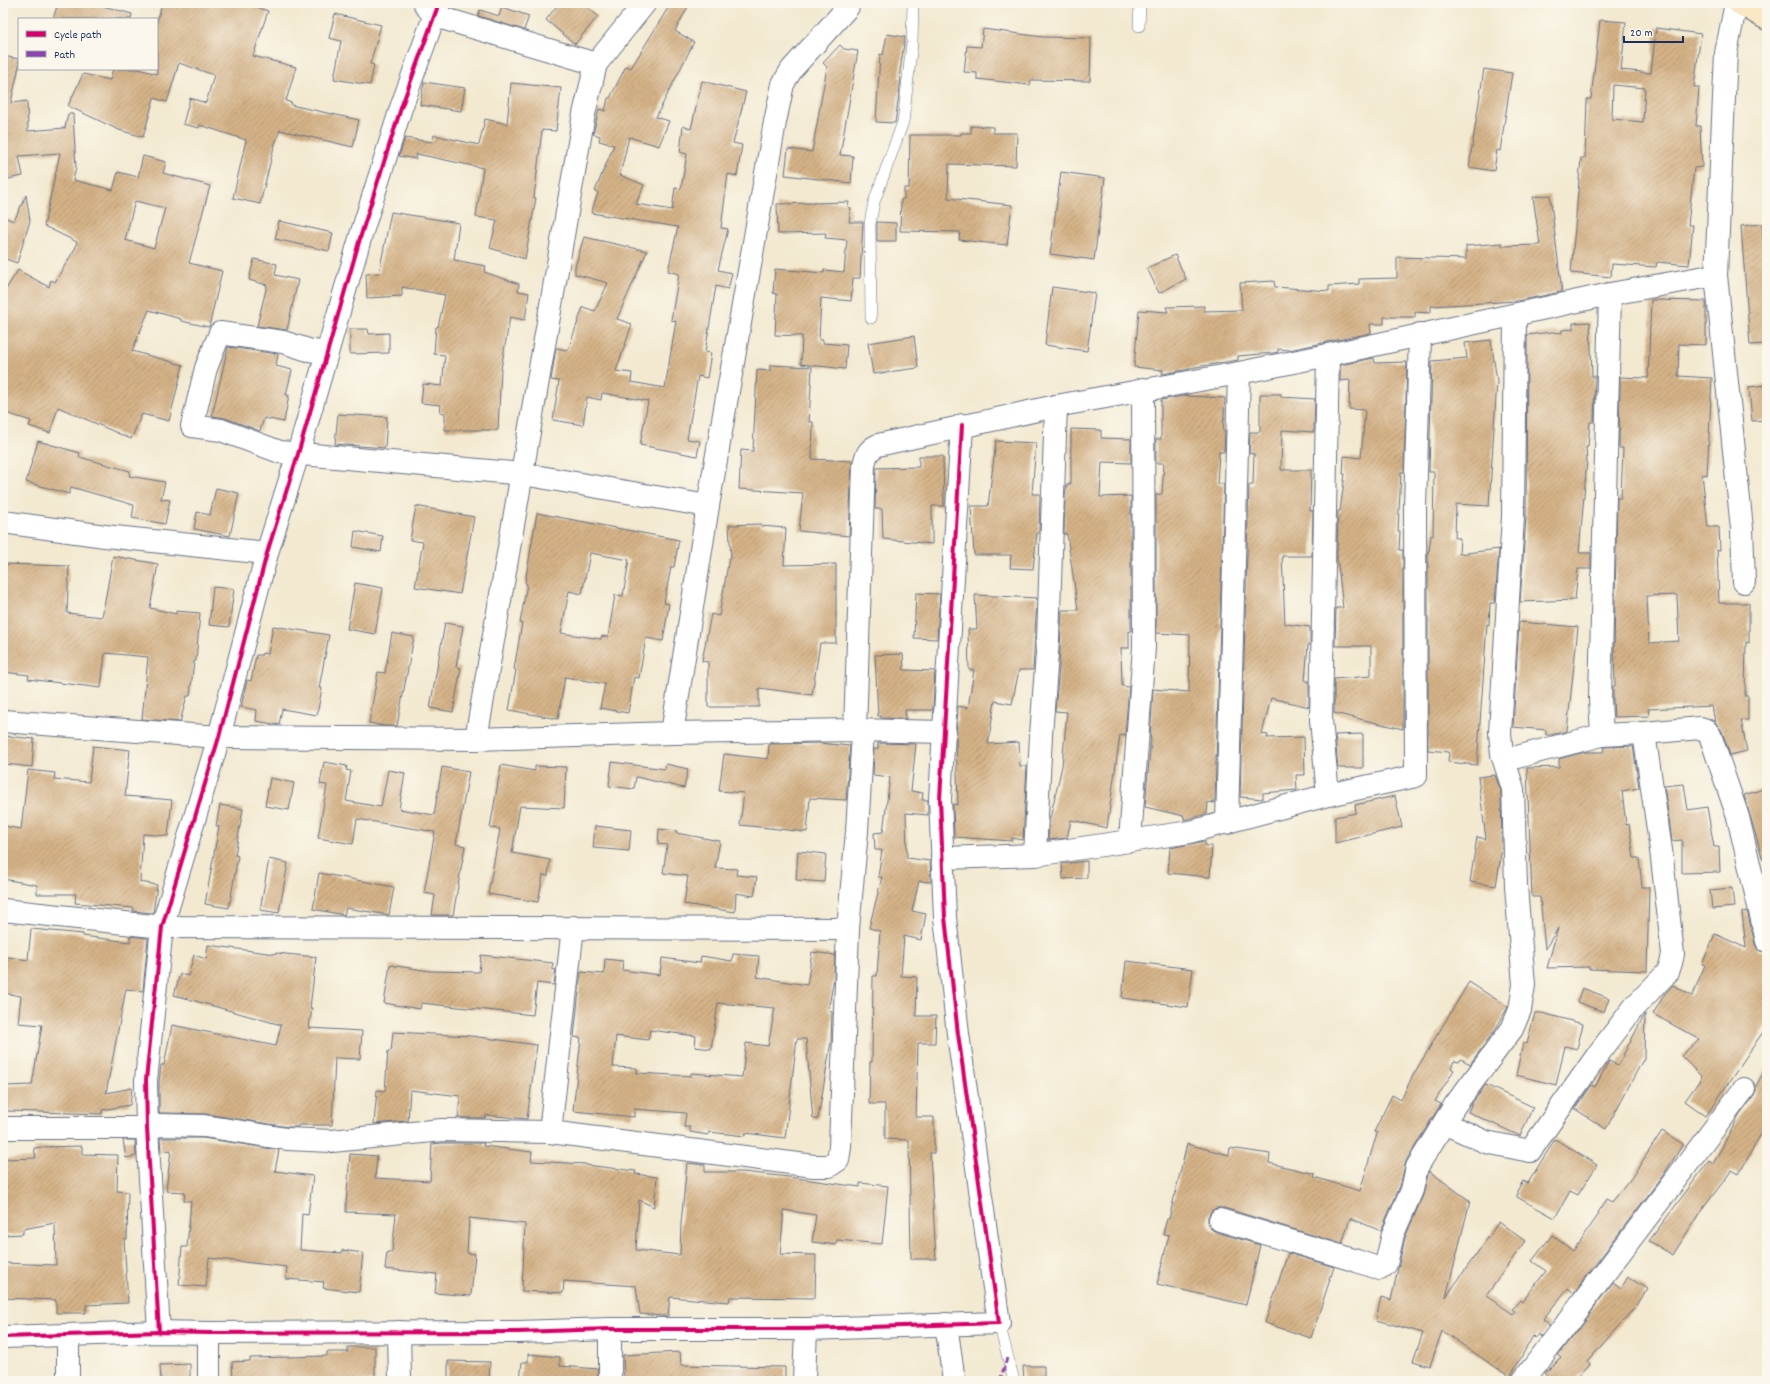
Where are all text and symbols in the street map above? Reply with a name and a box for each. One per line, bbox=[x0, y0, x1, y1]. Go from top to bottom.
legend bbox=[18, 18, 158, 70]
scale bar bbox=[1624, 18, 1683, 44]
text: 20 m bbox=[1630, 25, 1653, 42]
text: Cycle path bbox=[54, 27, 102, 44]
text: Path bbox=[54, 47, 75, 64]

